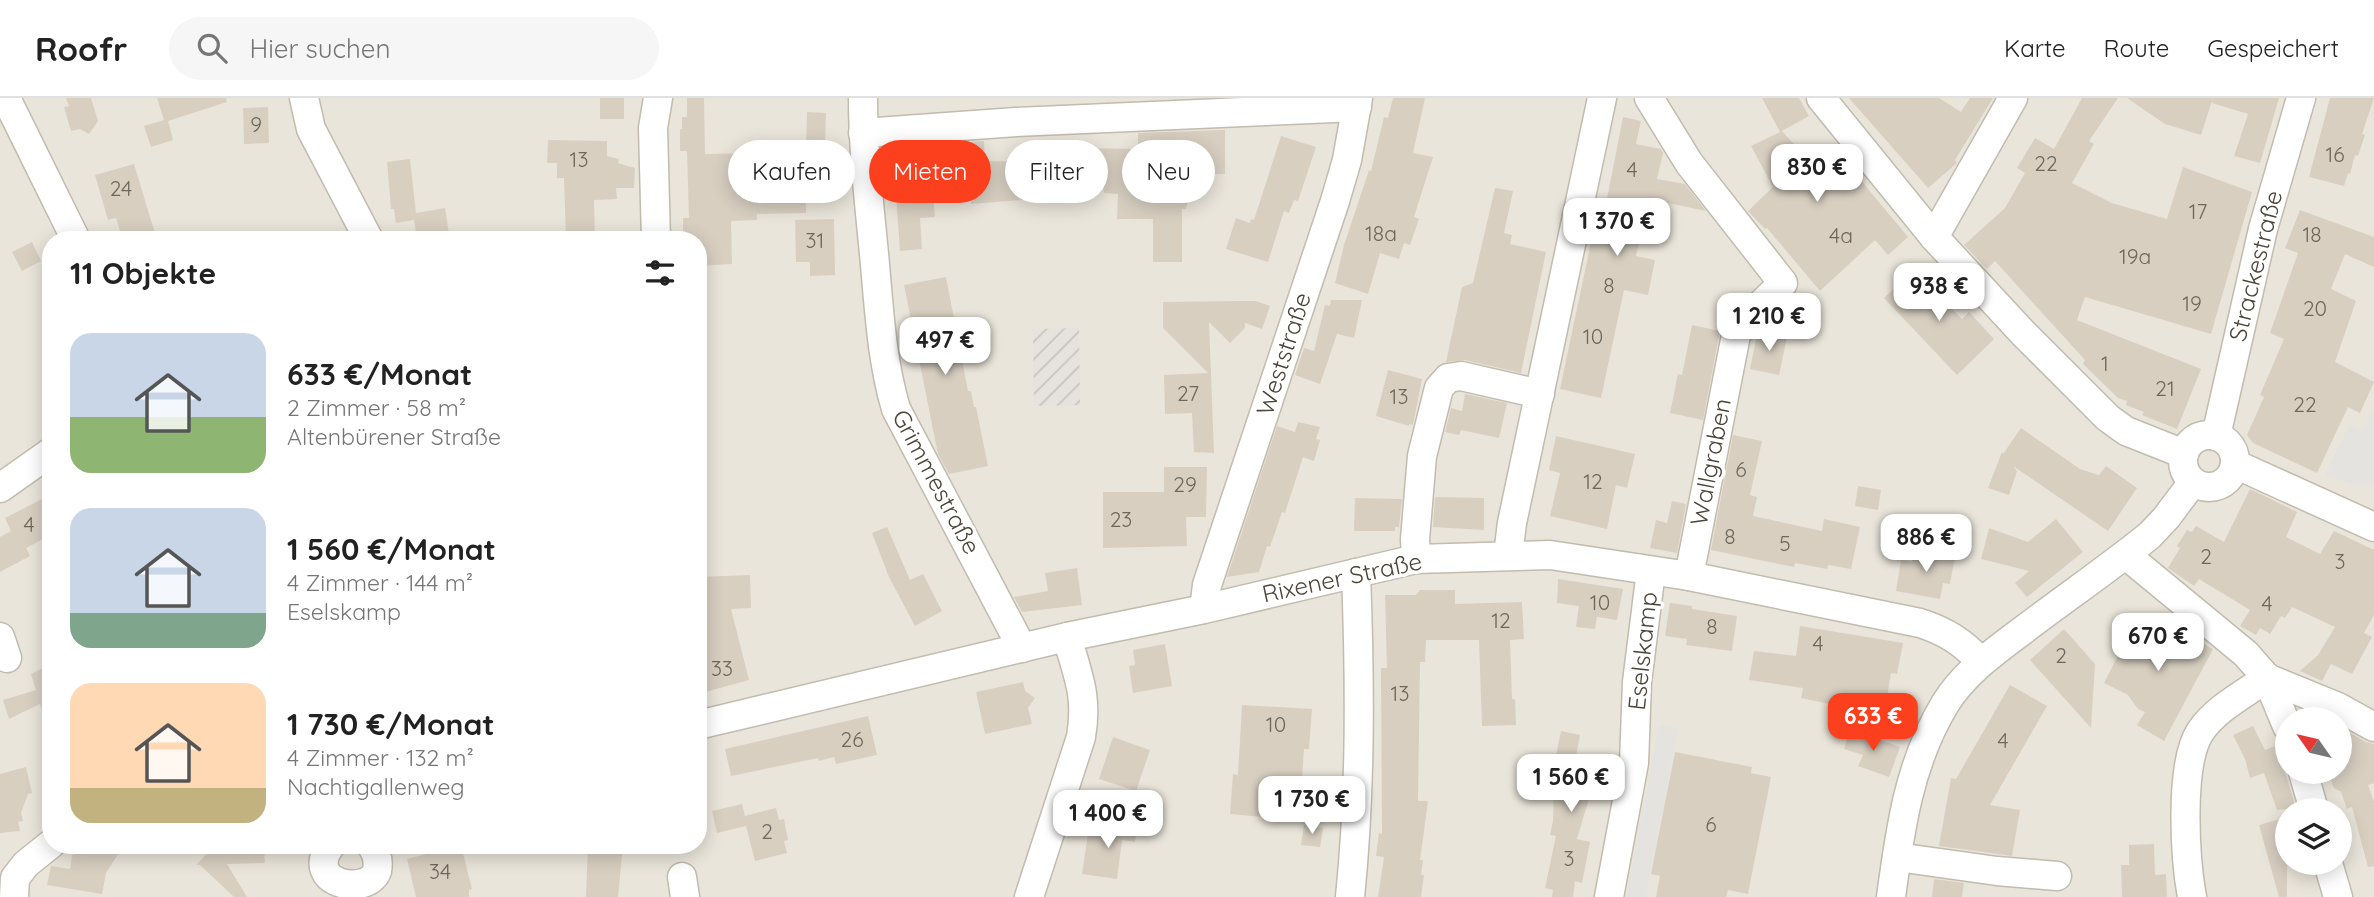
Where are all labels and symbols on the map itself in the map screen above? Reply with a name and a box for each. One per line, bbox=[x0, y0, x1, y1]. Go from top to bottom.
house number: 9 bbox=[250, 111, 262, 137]
house number: 16 bbox=[2325, 141, 2345, 167]
pin: 830 € bbox=[1768, 144, 1866, 204]
house number: 13 bbox=[570, 146, 588, 172]
house number: 22 bbox=[2034, 150, 2058, 176]
house number: 4 bbox=[1626, 156, 1638, 182]
house number: 24 bbox=[110, 175, 132, 201]
street label: Strackestraße bbox=[2222, 187, 2288, 344]
pin: 1 370 € bbox=[1552, 198, 1682, 258]
house number: 17 bbox=[2189, 198, 2207, 224]
house number: 18a bbox=[1365, 220, 1397, 246]
house number: 18 bbox=[2302, 221, 2322, 247]
house number: 4a bbox=[1829, 222, 1853, 248]
house number: 31 bbox=[806, 227, 824, 253]
house number: 19a bbox=[2119, 243, 2151, 269]
pin: 938 € bbox=[1890, 264, 1988, 323]
house number: 8 bbox=[1603, 272, 1615, 298]
street label: Weststraße bbox=[1249, 289, 1317, 419]
house number: 19 bbox=[2182, 290, 2202, 316]
pin: 1 210 € bbox=[1704, 294, 1834, 353]
house number: 20 bbox=[2303, 295, 2327, 321]
pin: 497 € bbox=[896, 317, 994, 377]
house number: 10 bbox=[1583, 323, 1603, 349]
house number: 1 bbox=[2101, 350, 2109, 376]
house number: 21 bbox=[2155, 375, 2175, 401]
house number: 27 bbox=[1177, 380, 1199, 406]
house number: 13 bbox=[1390, 383, 1408, 409]
house number: 22 bbox=[2293, 391, 2317, 417]
street label: Wallgraben bbox=[1683, 396, 1737, 528]
street label: Grimmestraße bbox=[886, 404, 988, 559]
house number: 6 bbox=[1735, 456, 1747, 482]
house number: 12 bbox=[1583, 468, 1603, 494]
house number: 29 bbox=[1173, 471, 1197, 497]
house number: 23 bbox=[1110, 506, 1132, 532]
house number: 4 bbox=[23, 511, 35, 537]
pin: 886 € bbox=[1877, 514, 1975, 574]
house number: 8 bbox=[1724, 523, 1736, 549]
house number: 5 bbox=[1779, 530, 1791, 556]
house number: 2 bbox=[2200, 543, 2212, 569]
street label: Rixener Straße bbox=[1259, 545, 1424, 609]
house number: 3 bbox=[2334, 548, 2346, 574]
house number: 10 bbox=[1590, 589, 1610, 615]
street label: Eselskamp bbox=[1621, 590, 1663, 712]
house number: 4 bbox=[2261, 590, 2273, 616]
house number: 12 bbox=[1491, 607, 1511, 633]
house number: 8 bbox=[1706, 613, 1718, 639]
pin: 670 € bbox=[2109, 614, 2207, 673]
house number: 4 bbox=[1812, 630, 1824, 656]
house number: 2 bbox=[2055, 642, 2067, 668]
house number: 33 bbox=[711, 655, 733, 681]
house number: 13 bbox=[1391, 680, 1409, 706]
pin: 633 € bbox=[1824, 694, 1922, 753]
north arrow bbox=[2275, 707, 2352, 784]
house number: 10 bbox=[1266, 711, 1286, 737]
house number: 26 bbox=[841, 726, 863, 752]
house number: 4 bbox=[1997, 727, 2009, 753]
pin: 1 560 € bbox=[1506, 754, 1636, 814]
pin: 1 730 € bbox=[1247, 776, 1377, 836]
pin: 1 400 € bbox=[1043, 790, 1173, 850]
house number: 6 bbox=[1705, 811, 1717, 837]
house number: 2 bbox=[761, 818, 773, 844]
house number: 3 bbox=[1563, 845, 1575, 871]
house number: 34 bbox=[429, 858, 451, 884]

